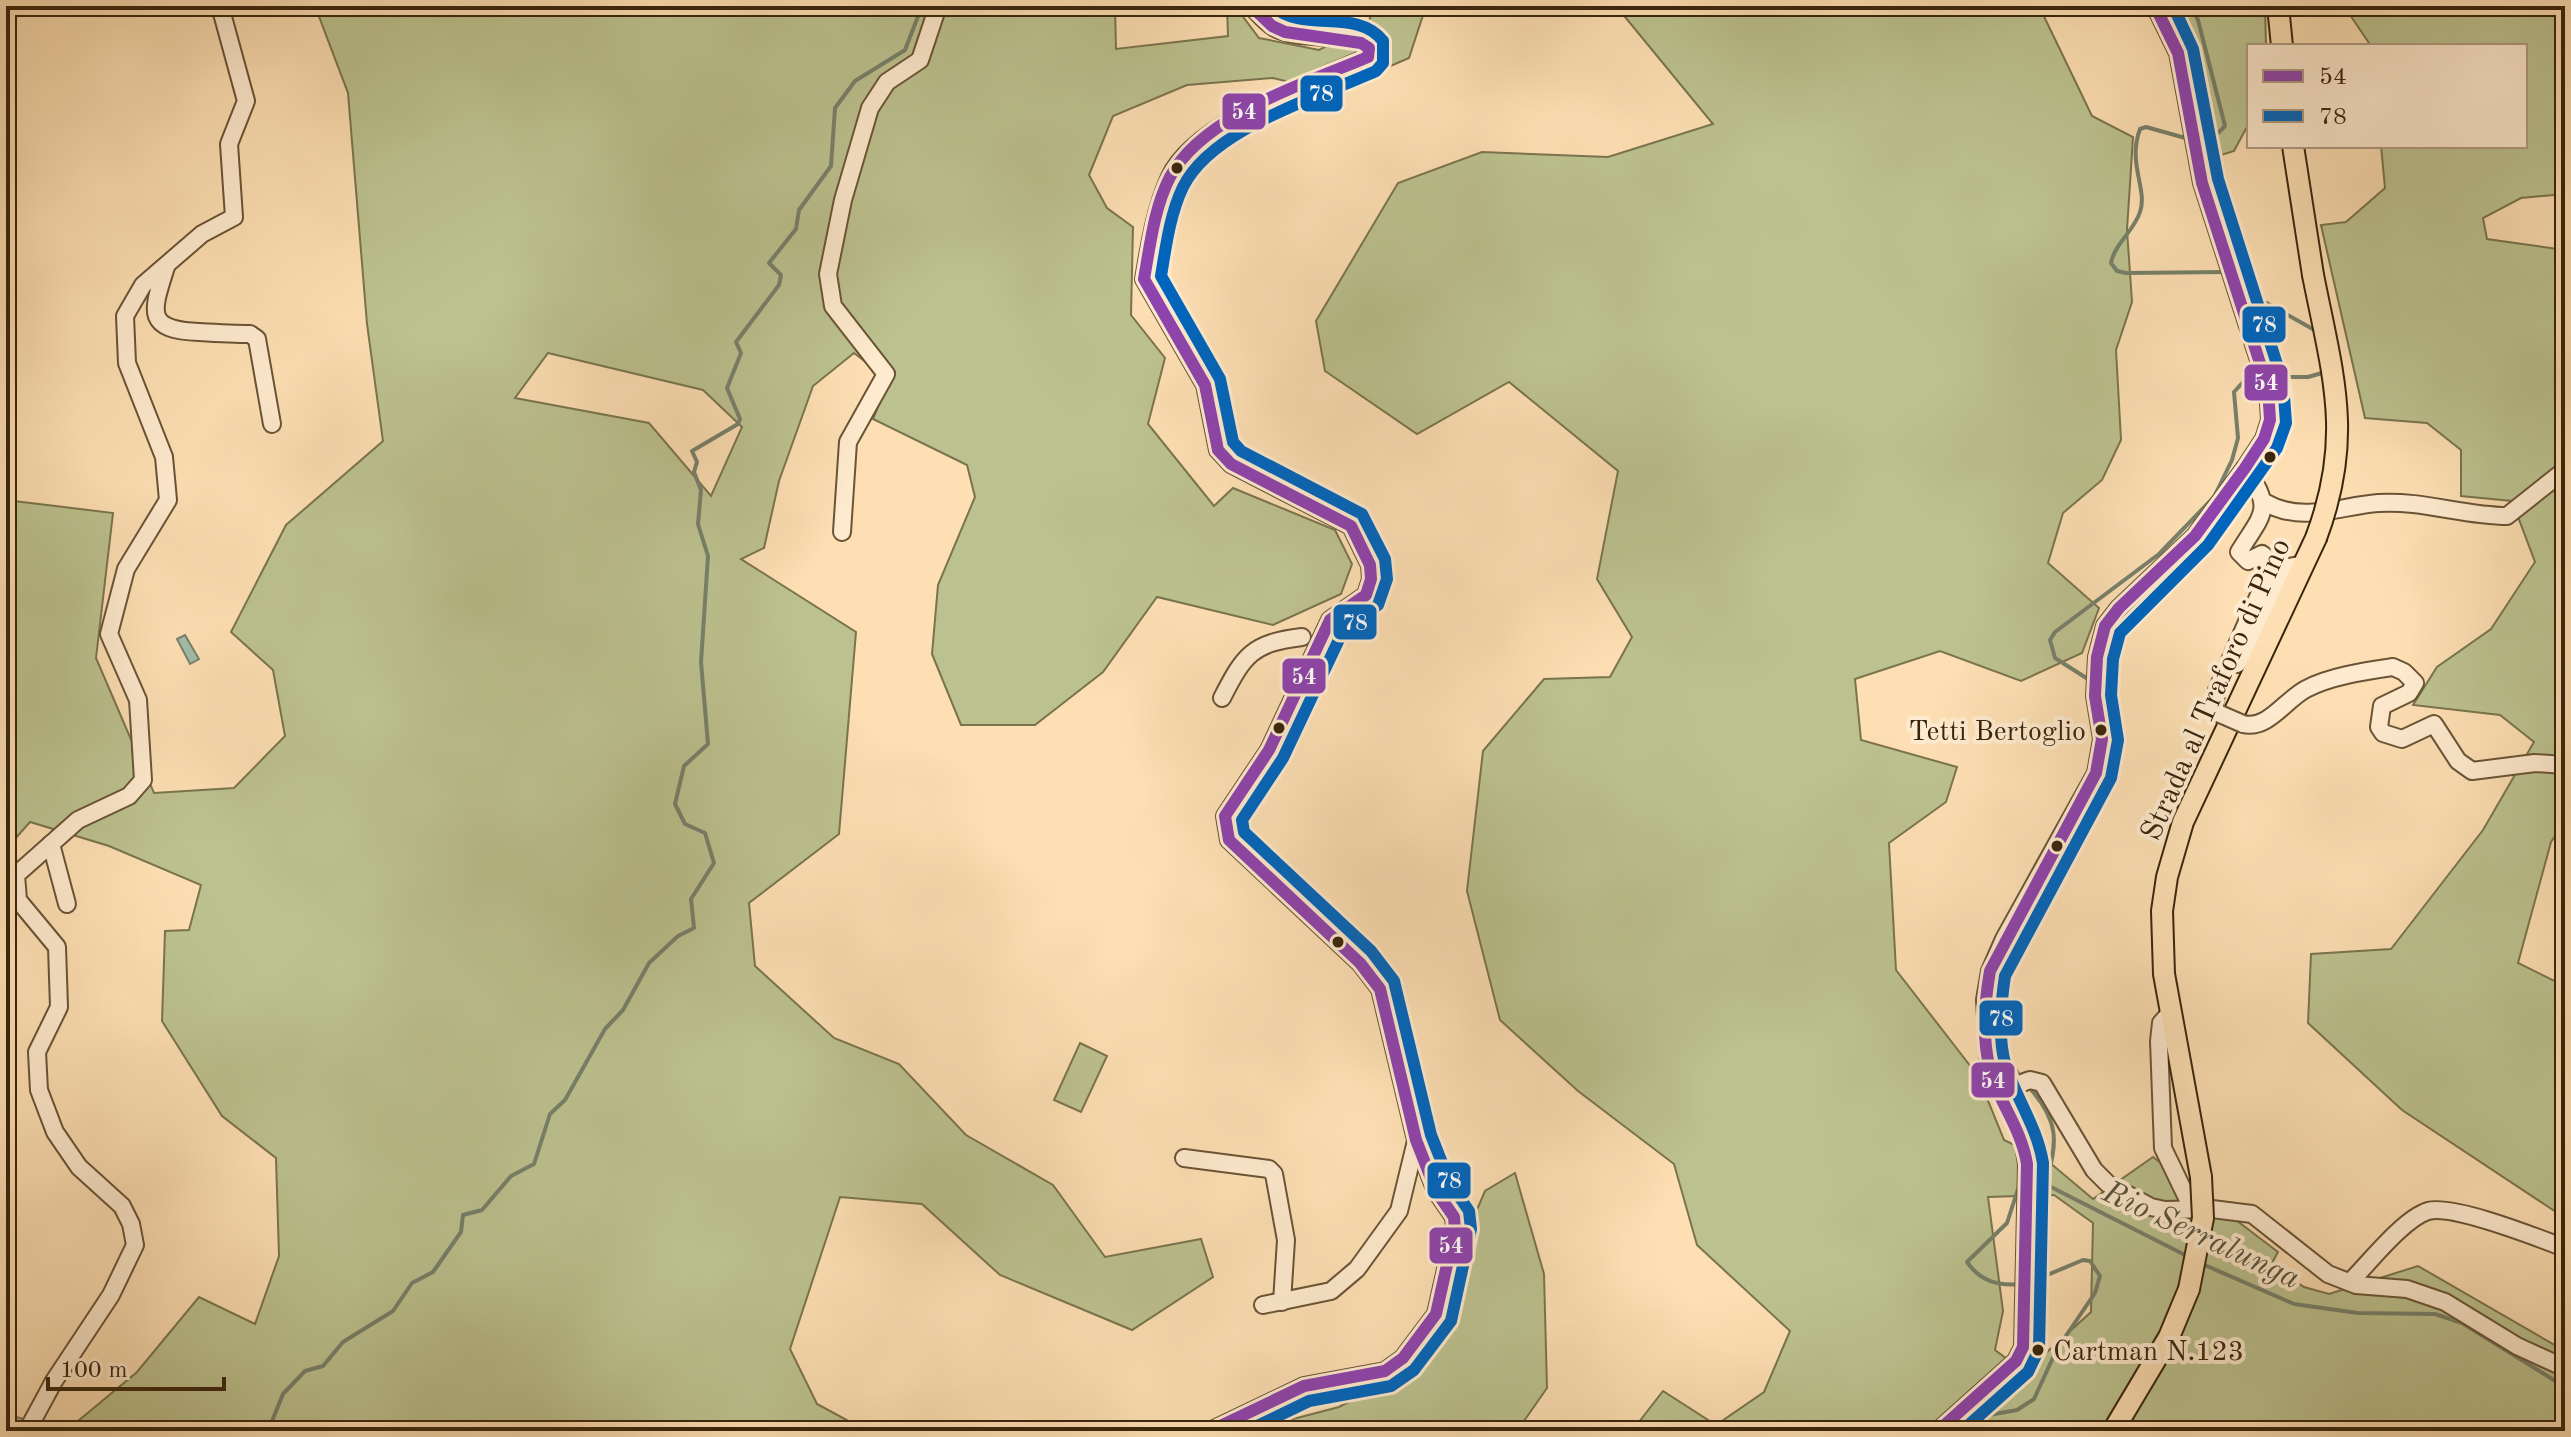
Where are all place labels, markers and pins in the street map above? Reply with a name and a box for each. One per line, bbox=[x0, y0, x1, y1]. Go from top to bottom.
unlabelled marker bbox=[1169, 160, 1185, 176]
unlabelled marker bbox=[2262, 449, 2278, 465]
place label: Tetti Bertoglio bbox=[1909, 719, 2086, 747]
unlabelled marker bbox=[1271, 720, 1287, 736]
marker: Tetti Bertoglio bbox=[2093, 722, 2109, 738]
unlabelled marker bbox=[2049, 838, 2065, 854]
unlabelled marker bbox=[1330, 934, 1346, 950]
place label: Cartman N.123 bbox=[2053, 1339, 2244, 1367]
marker: Cartman N.123 bbox=[2030, 1342, 2046, 1358]

